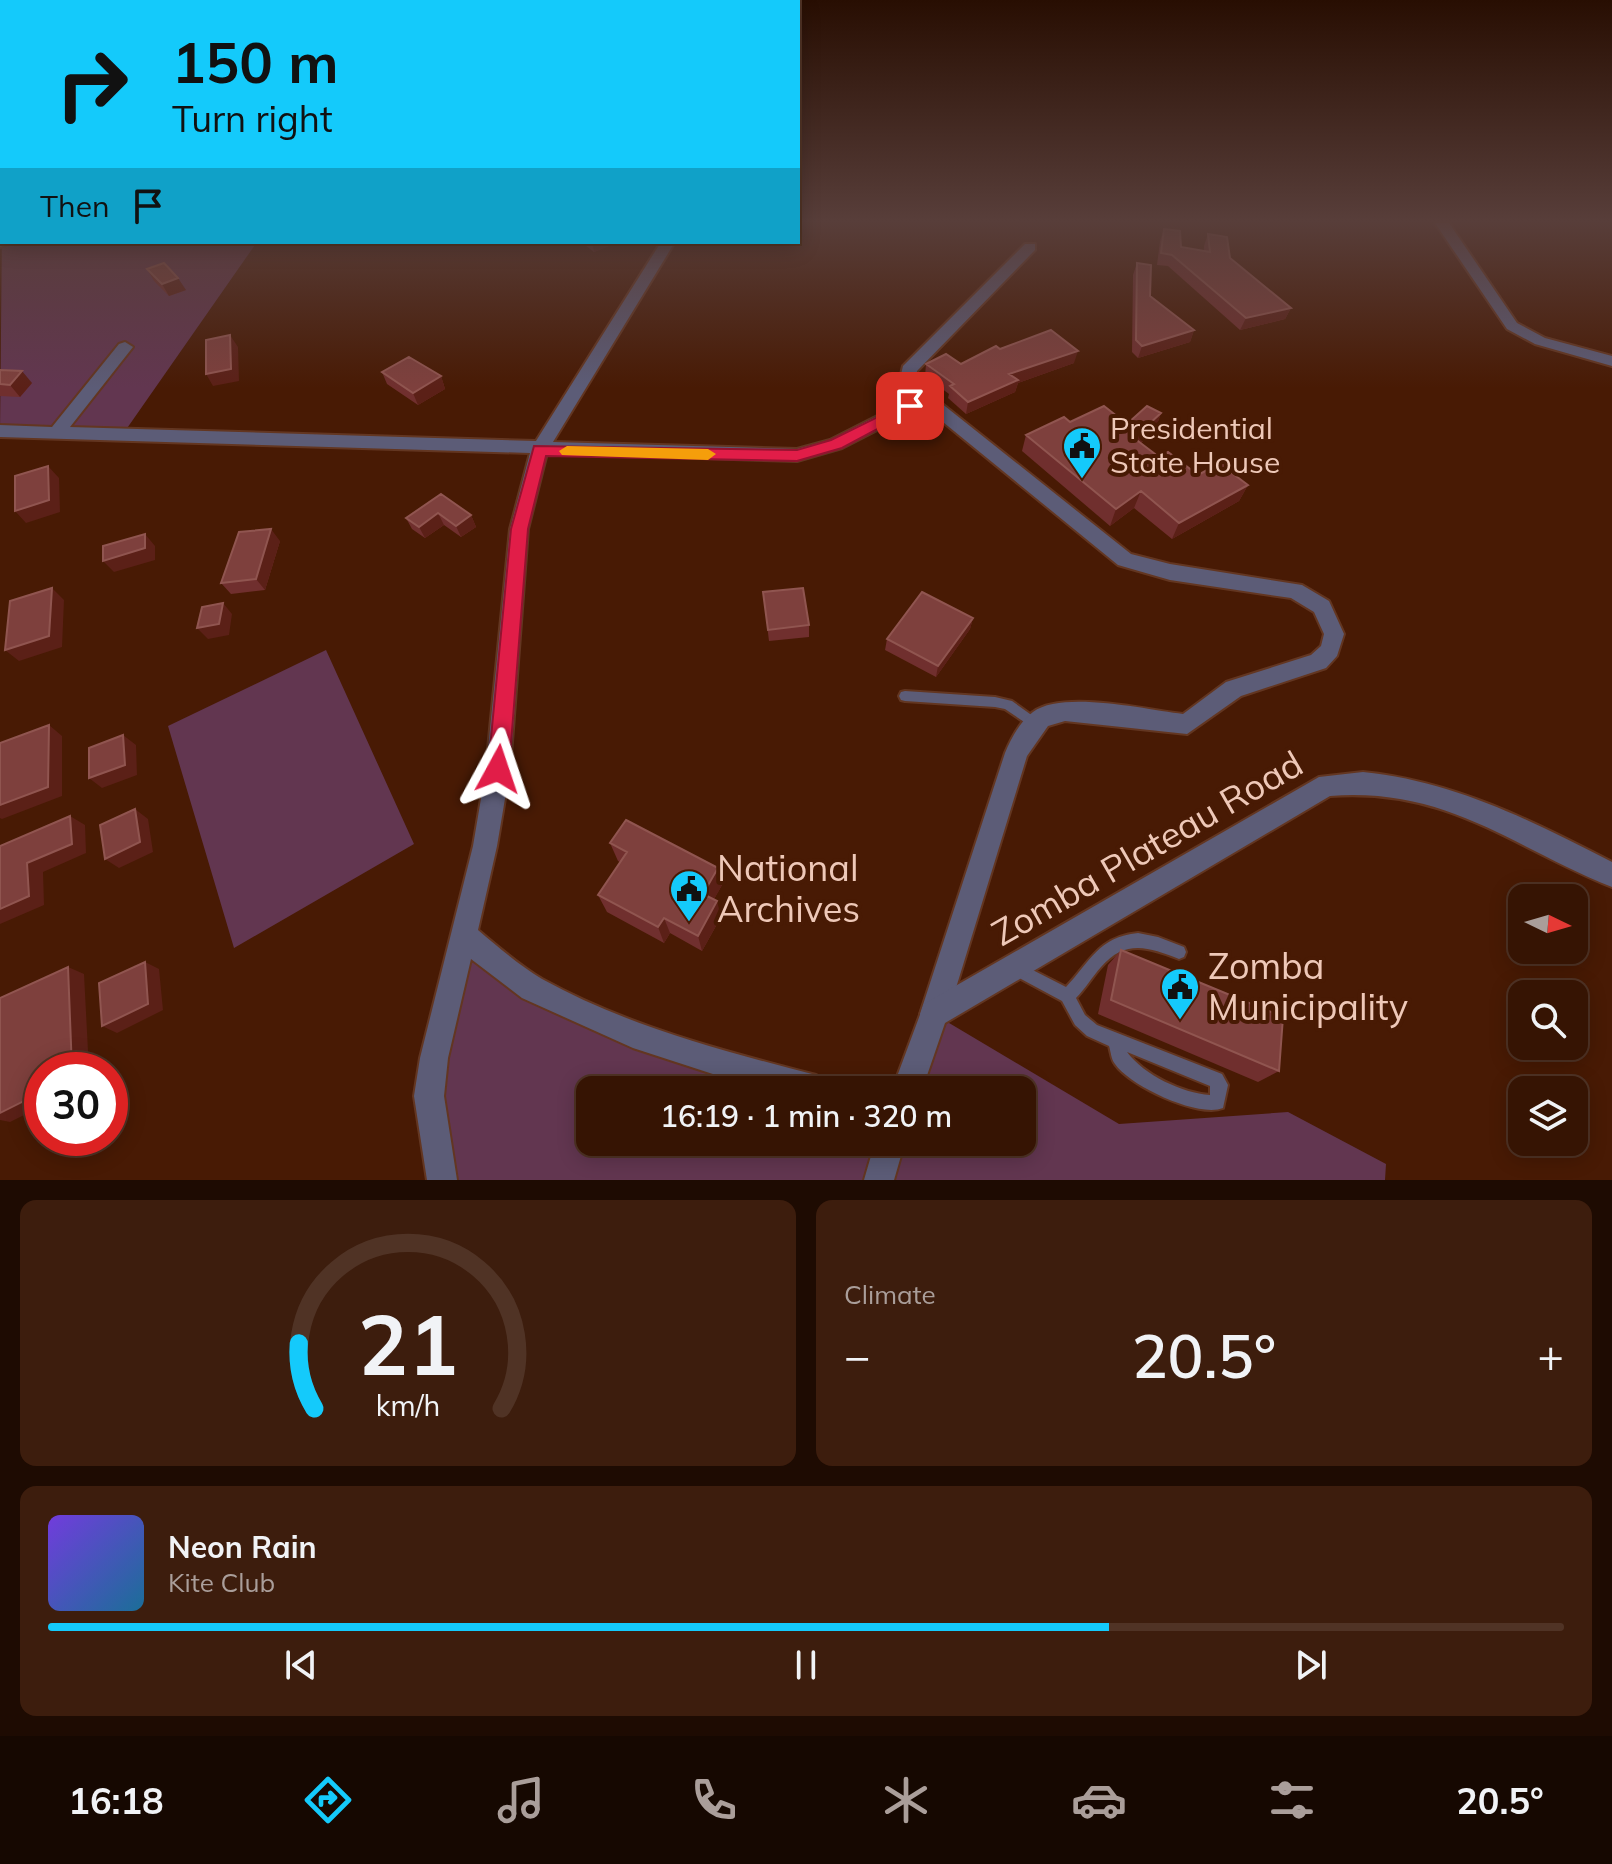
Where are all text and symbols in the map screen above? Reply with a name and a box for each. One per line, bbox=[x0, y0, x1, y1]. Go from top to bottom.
text: 150 m bbox=[172, 27, 339, 97]
icon: right bbox=[40, 32, 144, 136]
text: Turn right bbox=[172, 96, 333, 141]
icon: arrive bbox=[126, 184, 170, 228]
text: Then bbox=[40, 187, 110, 225]
pin bbox=[876, 372, 944, 440]
icon: arrive bbox=[888, 384, 932, 428]
place label: Presidential State House bbox=[1110, 409, 1280, 481]
public building icon: Presidential State House bbox=[1061, 425, 1103, 480]
position arrow bbox=[456, 727, 540, 811]
street label: Zomba Plateau Road bbox=[983, 740, 1310, 955]
place label: National Archives bbox=[717, 845, 860, 931]
public building icon: National Archives bbox=[668, 868, 710, 923]
north arrow bbox=[1508, 884, 1588, 964]
map controls bbox=[1508, 884, 1588, 1156]
place label: Zomba Municipality bbox=[1208, 943, 1408, 1029]
public building icon: Zomba Municipality bbox=[1159, 966, 1201, 1021]
button: search bbox=[1508, 980, 1588, 1060]
speed limit sign: 30 bbox=[24, 1052, 128, 1156]
button: layers bbox=[1508, 1076, 1588, 1156]
text: 16:19 · 1 min · 320 m bbox=[660, 1097, 952, 1135]
text: Climate bbox=[844, 1278, 936, 1311]
text: 21 bbox=[358, 1291, 458, 1396]
text: 20.5° bbox=[1132, 1318, 1276, 1393]
text: − bbox=[844, 1328, 870, 1383]
text: + bbox=[1538, 1328, 1564, 1383]
text: km/h bbox=[376, 1387, 440, 1423]
text: Neon Rain bbox=[168, 1528, 317, 1566]
text: Kite Club bbox=[168, 1566, 275, 1599]
icon: previous bbox=[279, 1643, 323, 1687]
icon: pause bbox=[784, 1643, 828, 1687]
icon: next bbox=[1289, 1643, 1333, 1687]
icon: directions bbox=[300, 1772, 356, 1828]
icon: music bbox=[493, 1772, 549, 1828]
icon: phone bbox=[686, 1772, 742, 1828]
icon: climate bbox=[878, 1772, 934, 1828]
icon: car bbox=[1071, 1772, 1127, 1828]
icon: filters bbox=[1264, 1772, 1320, 1828]
text: 16:18 bbox=[68, 1778, 164, 1823]
text: 20.5° bbox=[1456, 1778, 1544, 1823]

